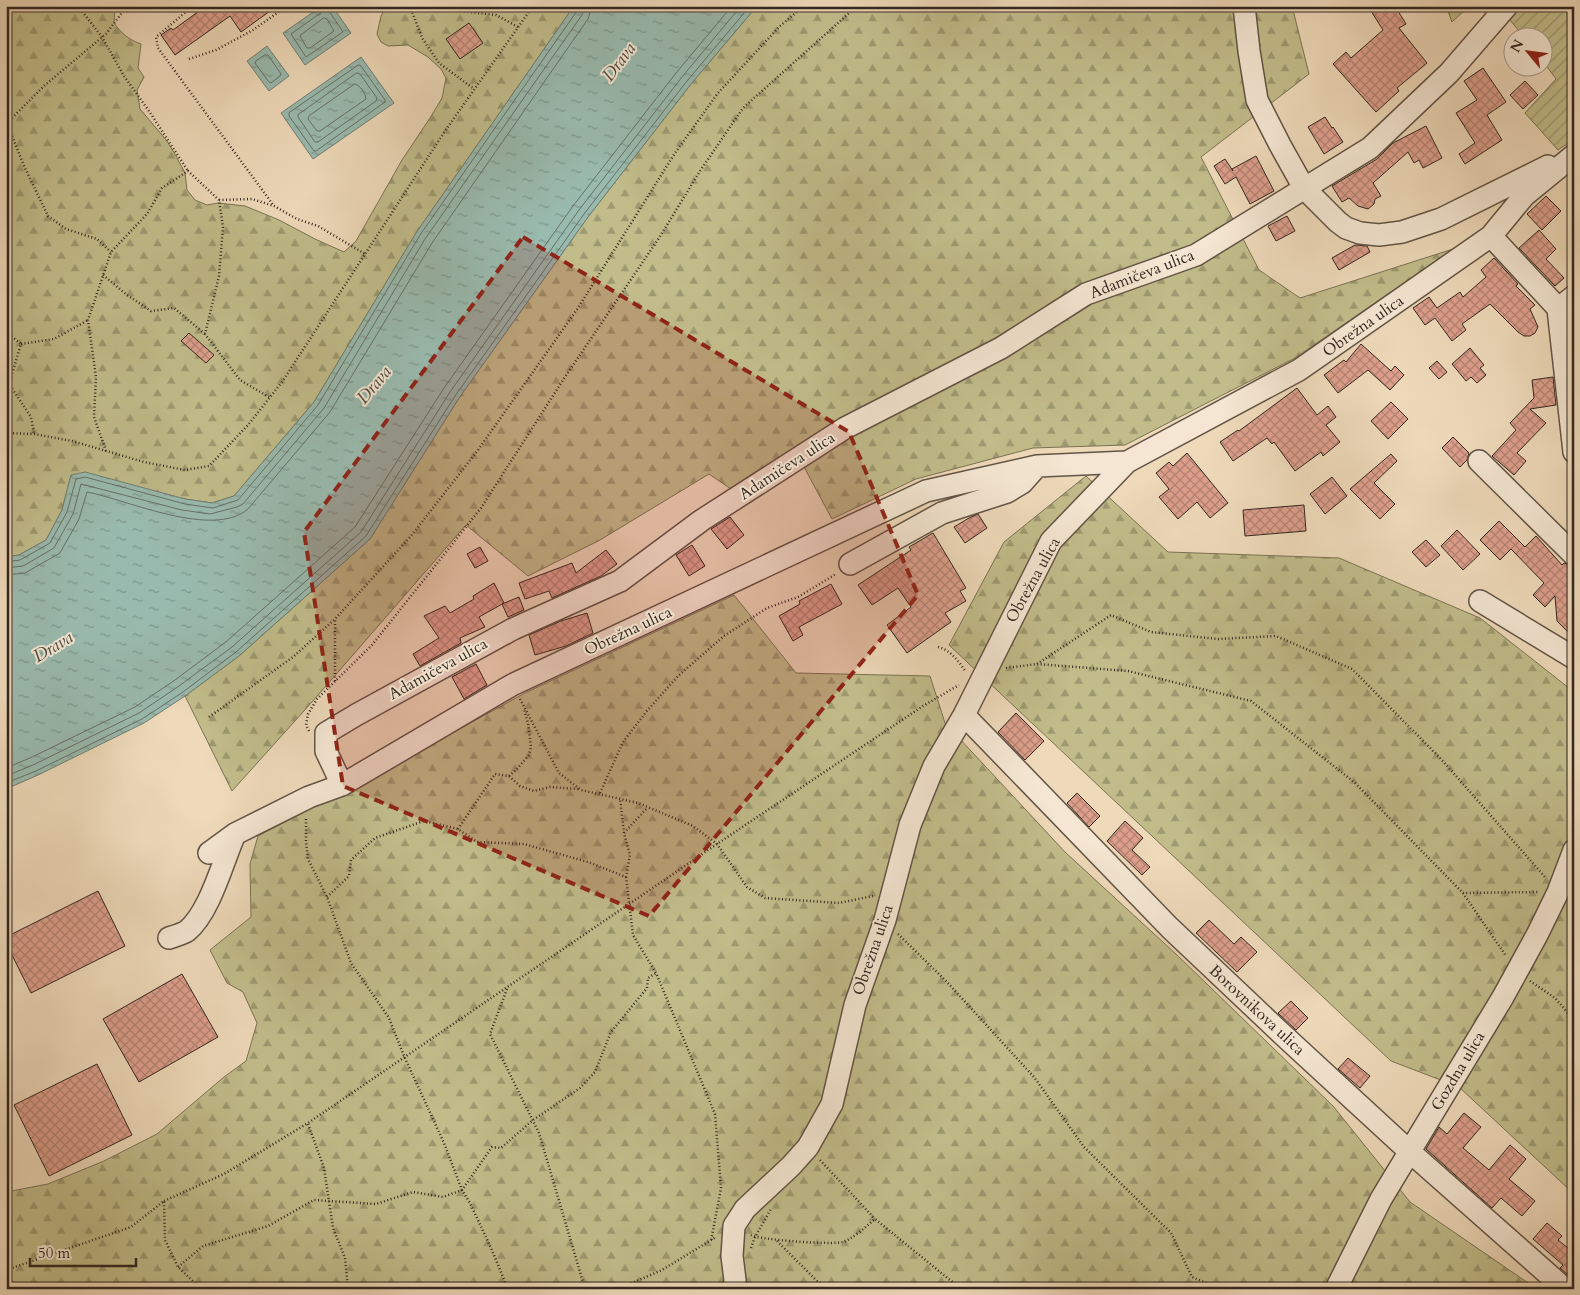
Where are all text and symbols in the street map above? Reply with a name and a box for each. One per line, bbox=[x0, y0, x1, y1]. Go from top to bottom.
north arrow bbox=[1502, 28, 1552, 78]
text: N bbox=[1506, 36, 1528, 56]
water label: Drava bbox=[596, 37, 642, 87]
street label: Adamičeva ulica bbox=[1087, 244, 1197, 304]
street label: Obrežna ulica bbox=[1318, 290, 1408, 362]
water label: Drava bbox=[351, 361, 397, 409]
street label: Adamičeva ulica bbox=[735, 427, 839, 505]
street label: Obrežna ulica bbox=[1000, 533, 1066, 627]
street label: Obrežna ulica bbox=[581, 601, 676, 661]
water label: Drava bbox=[28, 625, 78, 669]
street label: Adamičeva ulica bbox=[384, 633, 492, 705]
street label: Obrežna ulica bbox=[847, 902, 899, 998]
street label: Borovnikova ulica bbox=[1204, 960, 1310, 1060]
street label: Gozdna ulica bbox=[1426, 1027, 1490, 1115]
scale bar bbox=[30, 1235, 136, 1267]
text: 50 m bbox=[38, 1243, 70, 1263]

